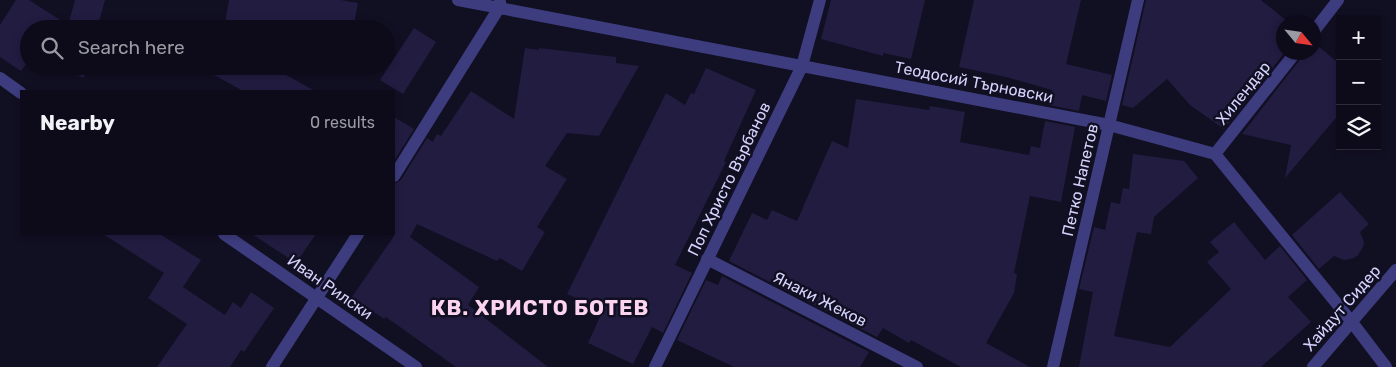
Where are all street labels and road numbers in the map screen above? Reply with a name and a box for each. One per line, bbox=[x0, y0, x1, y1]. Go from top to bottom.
street label: Теодосий Търновски bbox=[893, 57, 1055, 107]
street label: Хилендар bbox=[1212, 58, 1274, 128]
street label: Поп Христо Върбанов bbox=[683, 99, 775, 259]
street label: Петко Напетов bbox=[1058, 122, 1102, 238]
street label: Иван Рилски bbox=[284, 251, 376, 323]
street label: Хайдут Сидер bbox=[1300, 261, 1384, 355]
street label: Янаки Жеков bbox=[770, 267, 870, 331]

